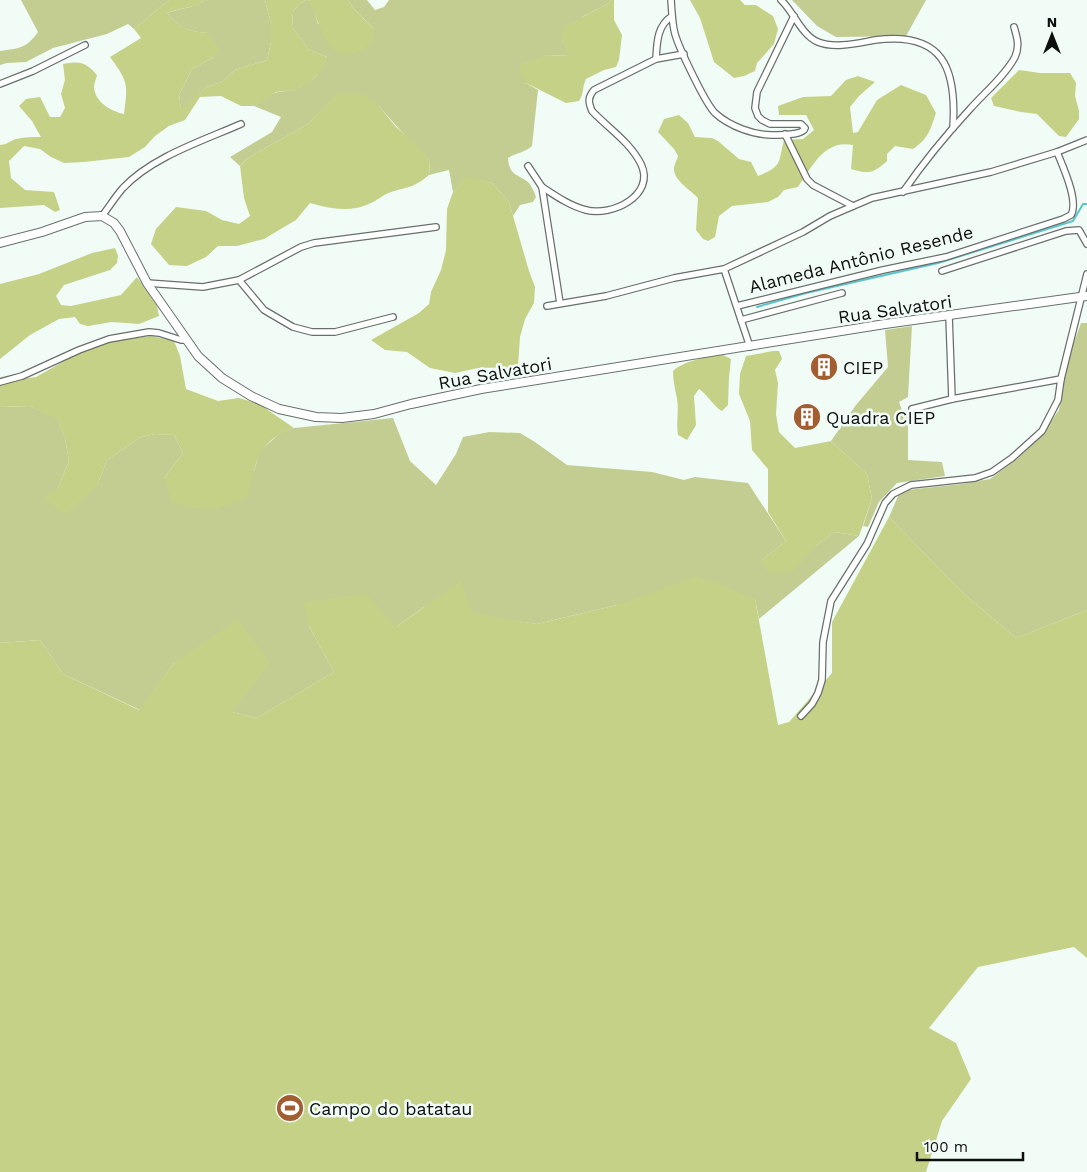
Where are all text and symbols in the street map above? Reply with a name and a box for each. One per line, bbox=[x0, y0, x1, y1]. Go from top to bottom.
north arrow bbox=[1027, 10, 1077, 60]
text: N bbox=[1047, 14, 1057, 30]
street label: Alameda Antônio Resende bbox=[747, 221, 975, 297]
street label: Rua Salvatori bbox=[837, 291, 953, 327]
building icon: CIEP bbox=[809, 352, 839, 382]
street label: Rua Salvatori bbox=[437, 353, 553, 393]
place label: CIEP bbox=[843, 357, 883, 378]
building icon: Quadra CIEP bbox=[792, 402, 822, 432]
place label: Quadra CIEP bbox=[826, 407, 935, 428]
sports icon: Campo do batatau bbox=[275, 1093, 305, 1123]
place label: Campo do batatau bbox=[309, 1098, 472, 1119]
scale bar bbox=[917, 1130, 1023, 1162]
text: 100 m bbox=[924, 1138, 968, 1156]

